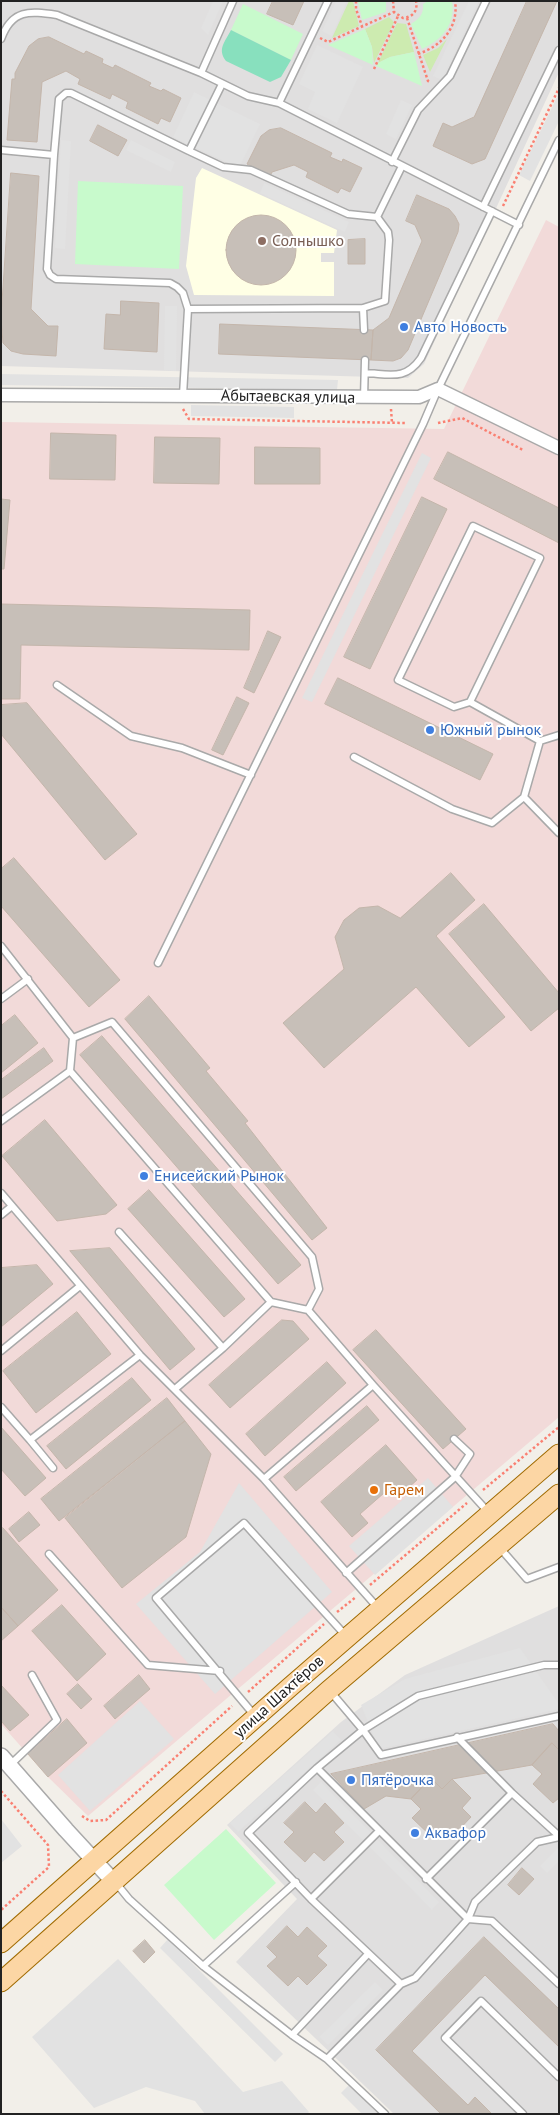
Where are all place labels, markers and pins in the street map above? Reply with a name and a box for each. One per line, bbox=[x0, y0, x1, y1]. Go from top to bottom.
place label: Солнышко bbox=[272, 231, 344, 251]
marker: Солнышко bbox=[256, 235, 268, 247]
place label: Авто Новость bbox=[414, 317, 507, 337]
marker: Авто Новость bbox=[398, 321, 410, 333]
place label: Южный рынок bbox=[440, 720, 541, 740]
marker: Южный рынок bbox=[424, 724, 436, 736]
place label: Енисейский Рынок bbox=[154, 1166, 284, 1186]
marker: Енисейский Рынок bbox=[138, 1170, 150, 1182]
place label: Гарем bbox=[384, 1480, 424, 1500]
marker: Гарем bbox=[368, 1484, 380, 1496]
place label: Пятёрочка bbox=[361, 1770, 434, 1790]
marker: Пятёрочка bbox=[345, 1774, 357, 1786]
place label: Аквафор bbox=[425, 1823, 486, 1843]
marker: Аквафор bbox=[409, 1827, 421, 1839]

